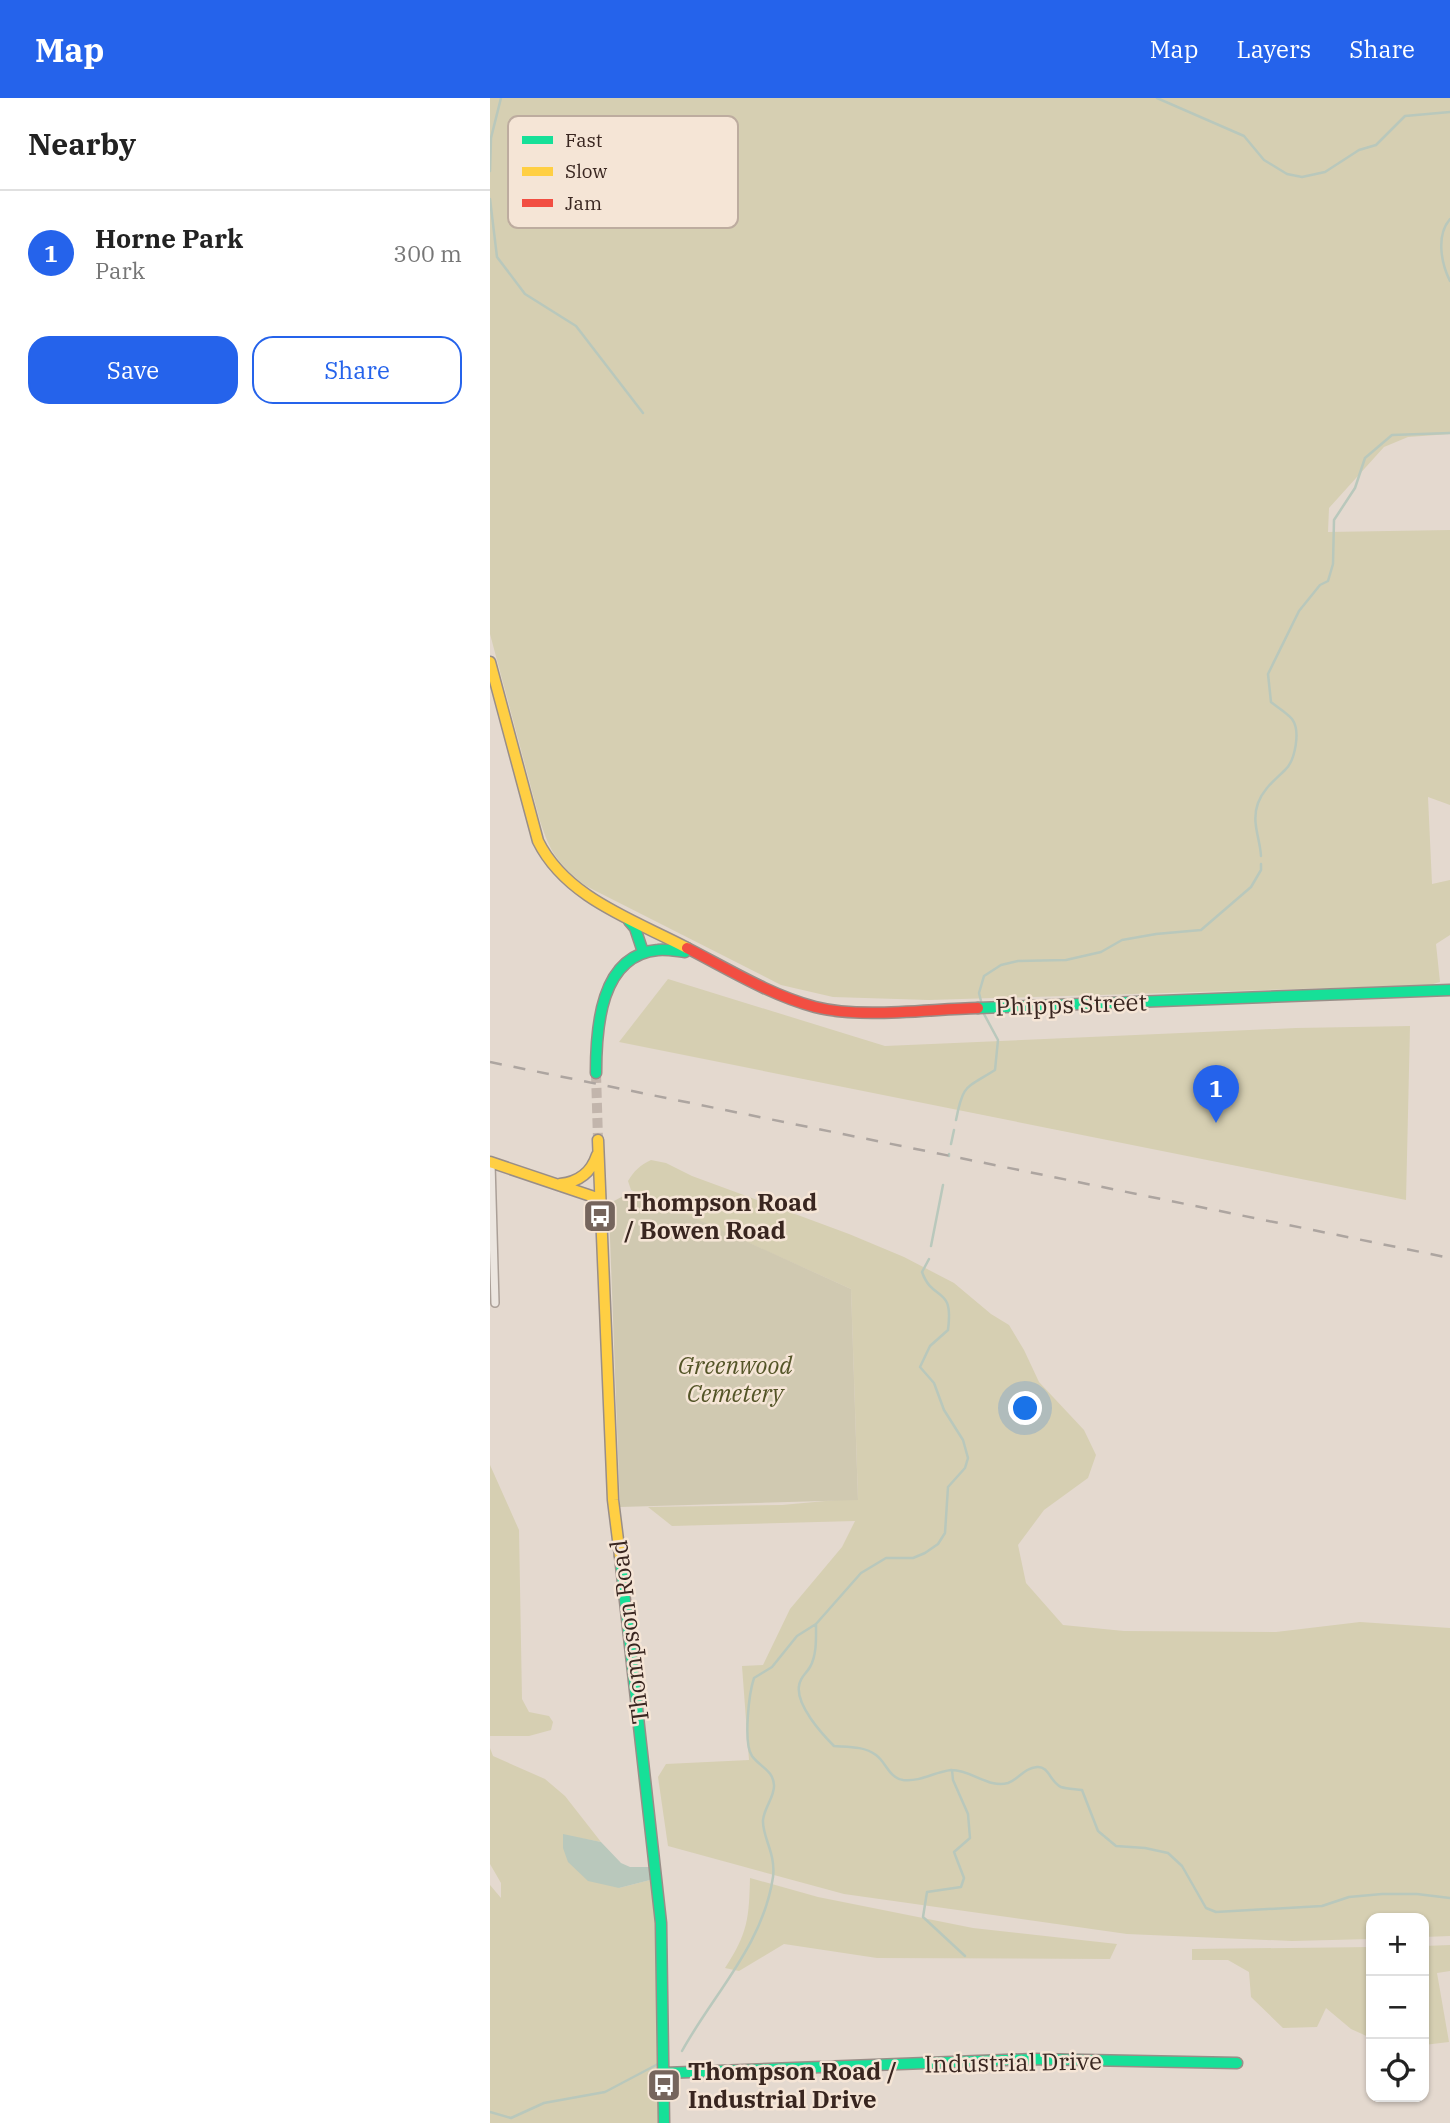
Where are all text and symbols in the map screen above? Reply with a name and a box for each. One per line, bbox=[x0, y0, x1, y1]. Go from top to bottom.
text: Map bbox=[35, 28, 104, 71]
text: Map bbox=[1150, 33, 1198, 65]
text: Layers bbox=[1236, 33, 1311, 65]
text: Share bbox=[1349, 33, 1415, 65]
legend bbox=[508, 116, 738, 228]
text: Nearby bbox=[28, 124, 136, 163]
text: Fast bbox=[565, 128, 603, 152]
text: Slow bbox=[565, 159, 607, 183]
text: Jam bbox=[565, 191, 602, 215]
text: Horne Park bbox=[95, 221, 243, 255]
text: 1 bbox=[44, 238, 58, 268]
text: 300 m bbox=[393, 238, 462, 268]
text: Park bbox=[95, 255, 145, 285]
button: Save bbox=[28, 336, 238, 404]
button: Share bbox=[252, 336, 462, 404]
street label: Phipps Street bbox=[995, 985, 1147, 1023]
pin: 1 bbox=[1193, 1065, 1239, 1123]
place label: Thompson Road / Bowen Road bbox=[624, 1186, 817, 1246]
bus stop icon: Thompson Road / Bowen Road bbox=[581, 1197, 619, 1235]
park label: Greenwood Cemetery bbox=[678, 1349, 793, 1409]
your location bbox=[1008, 1391, 1042, 1425]
street label: Thompson Road bbox=[602, 1538, 656, 1726]
map controls bbox=[1366, 1913, 1429, 2102]
button: + bbox=[1366, 1913, 1429, 1976]
button: − bbox=[1366, 1976, 1429, 2039]
button: locate bbox=[1366, 2039, 1429, 2102]
street label: Industrial Drive bbox=[924, 2044, 1102, 2080]
place label: Thompson Road / Industrial Drive bbox=[688, 2055, 897, 2115]
bus stop icon: Thompson Road / Industrial Drive bbox=[645, 2066, 683, 2104]

